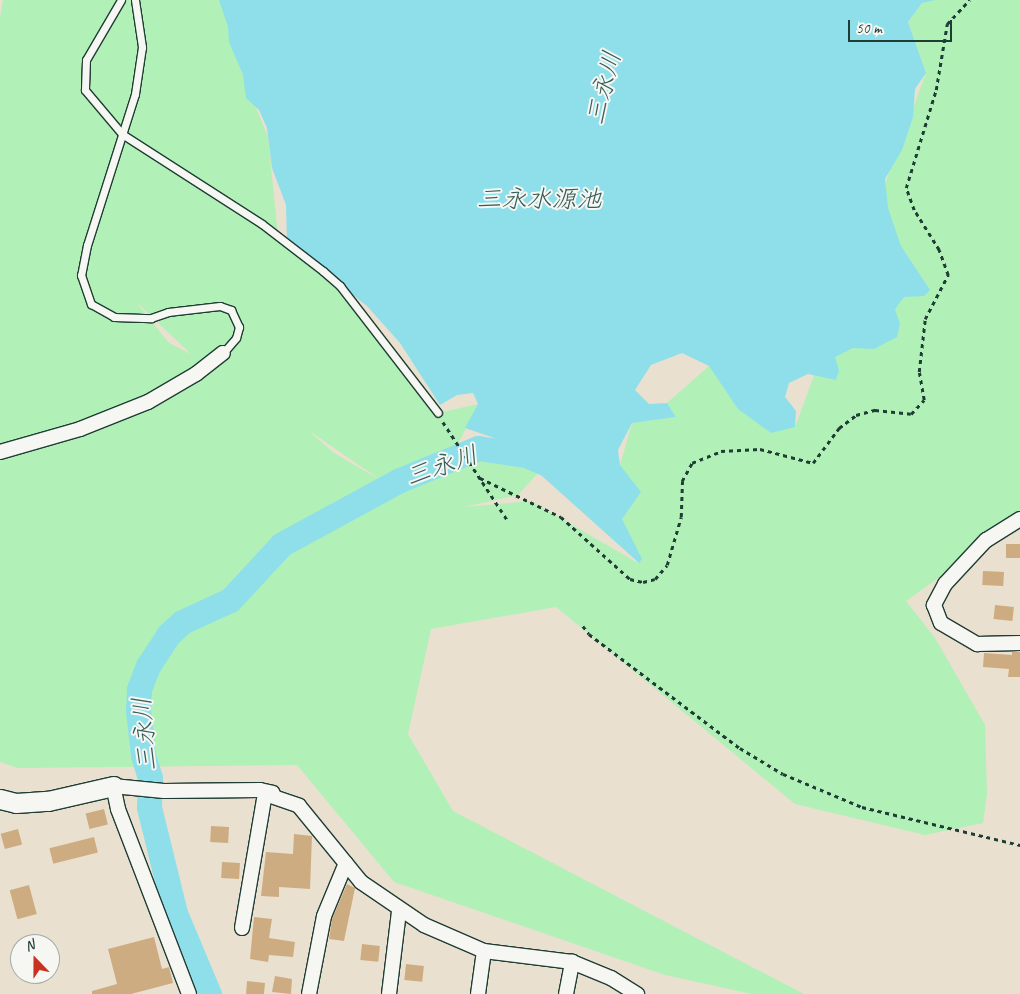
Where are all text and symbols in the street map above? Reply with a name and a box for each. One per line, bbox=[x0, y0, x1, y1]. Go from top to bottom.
scale bar bbox=[850, 10, 954, 42]
text: 50 m bbox=[856, 19, 882, 38]
water label: 三永川 bbox=[580, 48, 628, 128]
water label: 三永水源池 bbox=[477, 184, 601, 214]
water label: 三永川 bbox=[402, 440, 482, 492]
water label: 三永川 bbox=[127, 695, 163, 773]
north arrow bbox=[10, 934, 60, 984]
text: N bbox=[22, 936, 37, 955]

